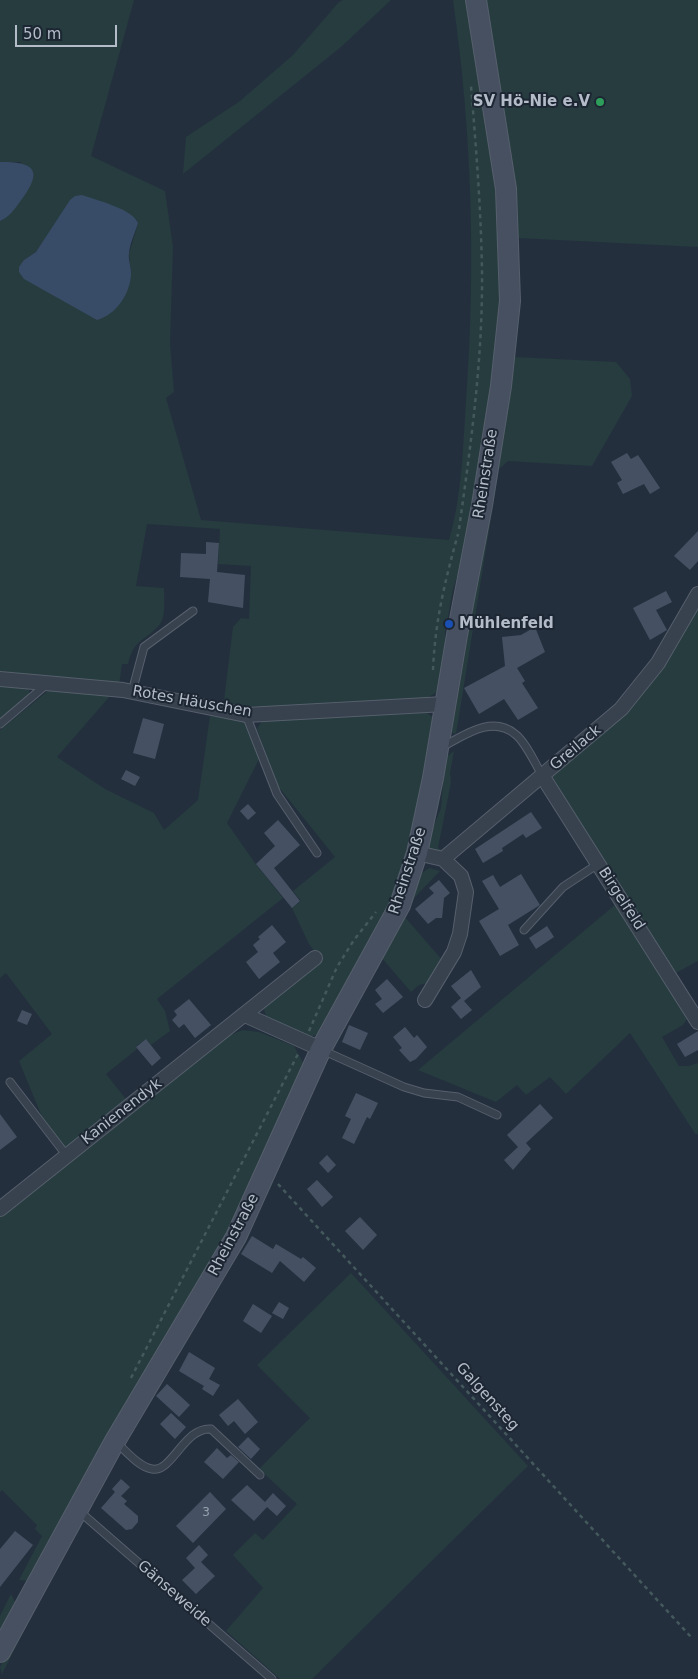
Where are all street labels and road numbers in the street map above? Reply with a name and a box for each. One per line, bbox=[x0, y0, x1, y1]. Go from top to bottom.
street label: Rheinstraße bbox=[470, 428, 502, 520]
street label: Rotes Häuschen bbox=[131, 683, 253, 721]
street label: Greilack bbox=[547, 721, 605, 775]
street label: Rheinstraße bbox=[385, 825, 431, 917]
street label: Birgelfeld bbox=[594, 864, 648, 934]
street label: Kanienendyk bbox=[78, 1075, 166, 1149]
street label: Rheinstraße bbox=[205, 1191, 263, 1279]
street label: Galgensteg bbox=[452, 1359, 522, 1435]
street label: Gänseweide bbox=[133, 1557, 215, 1631]

